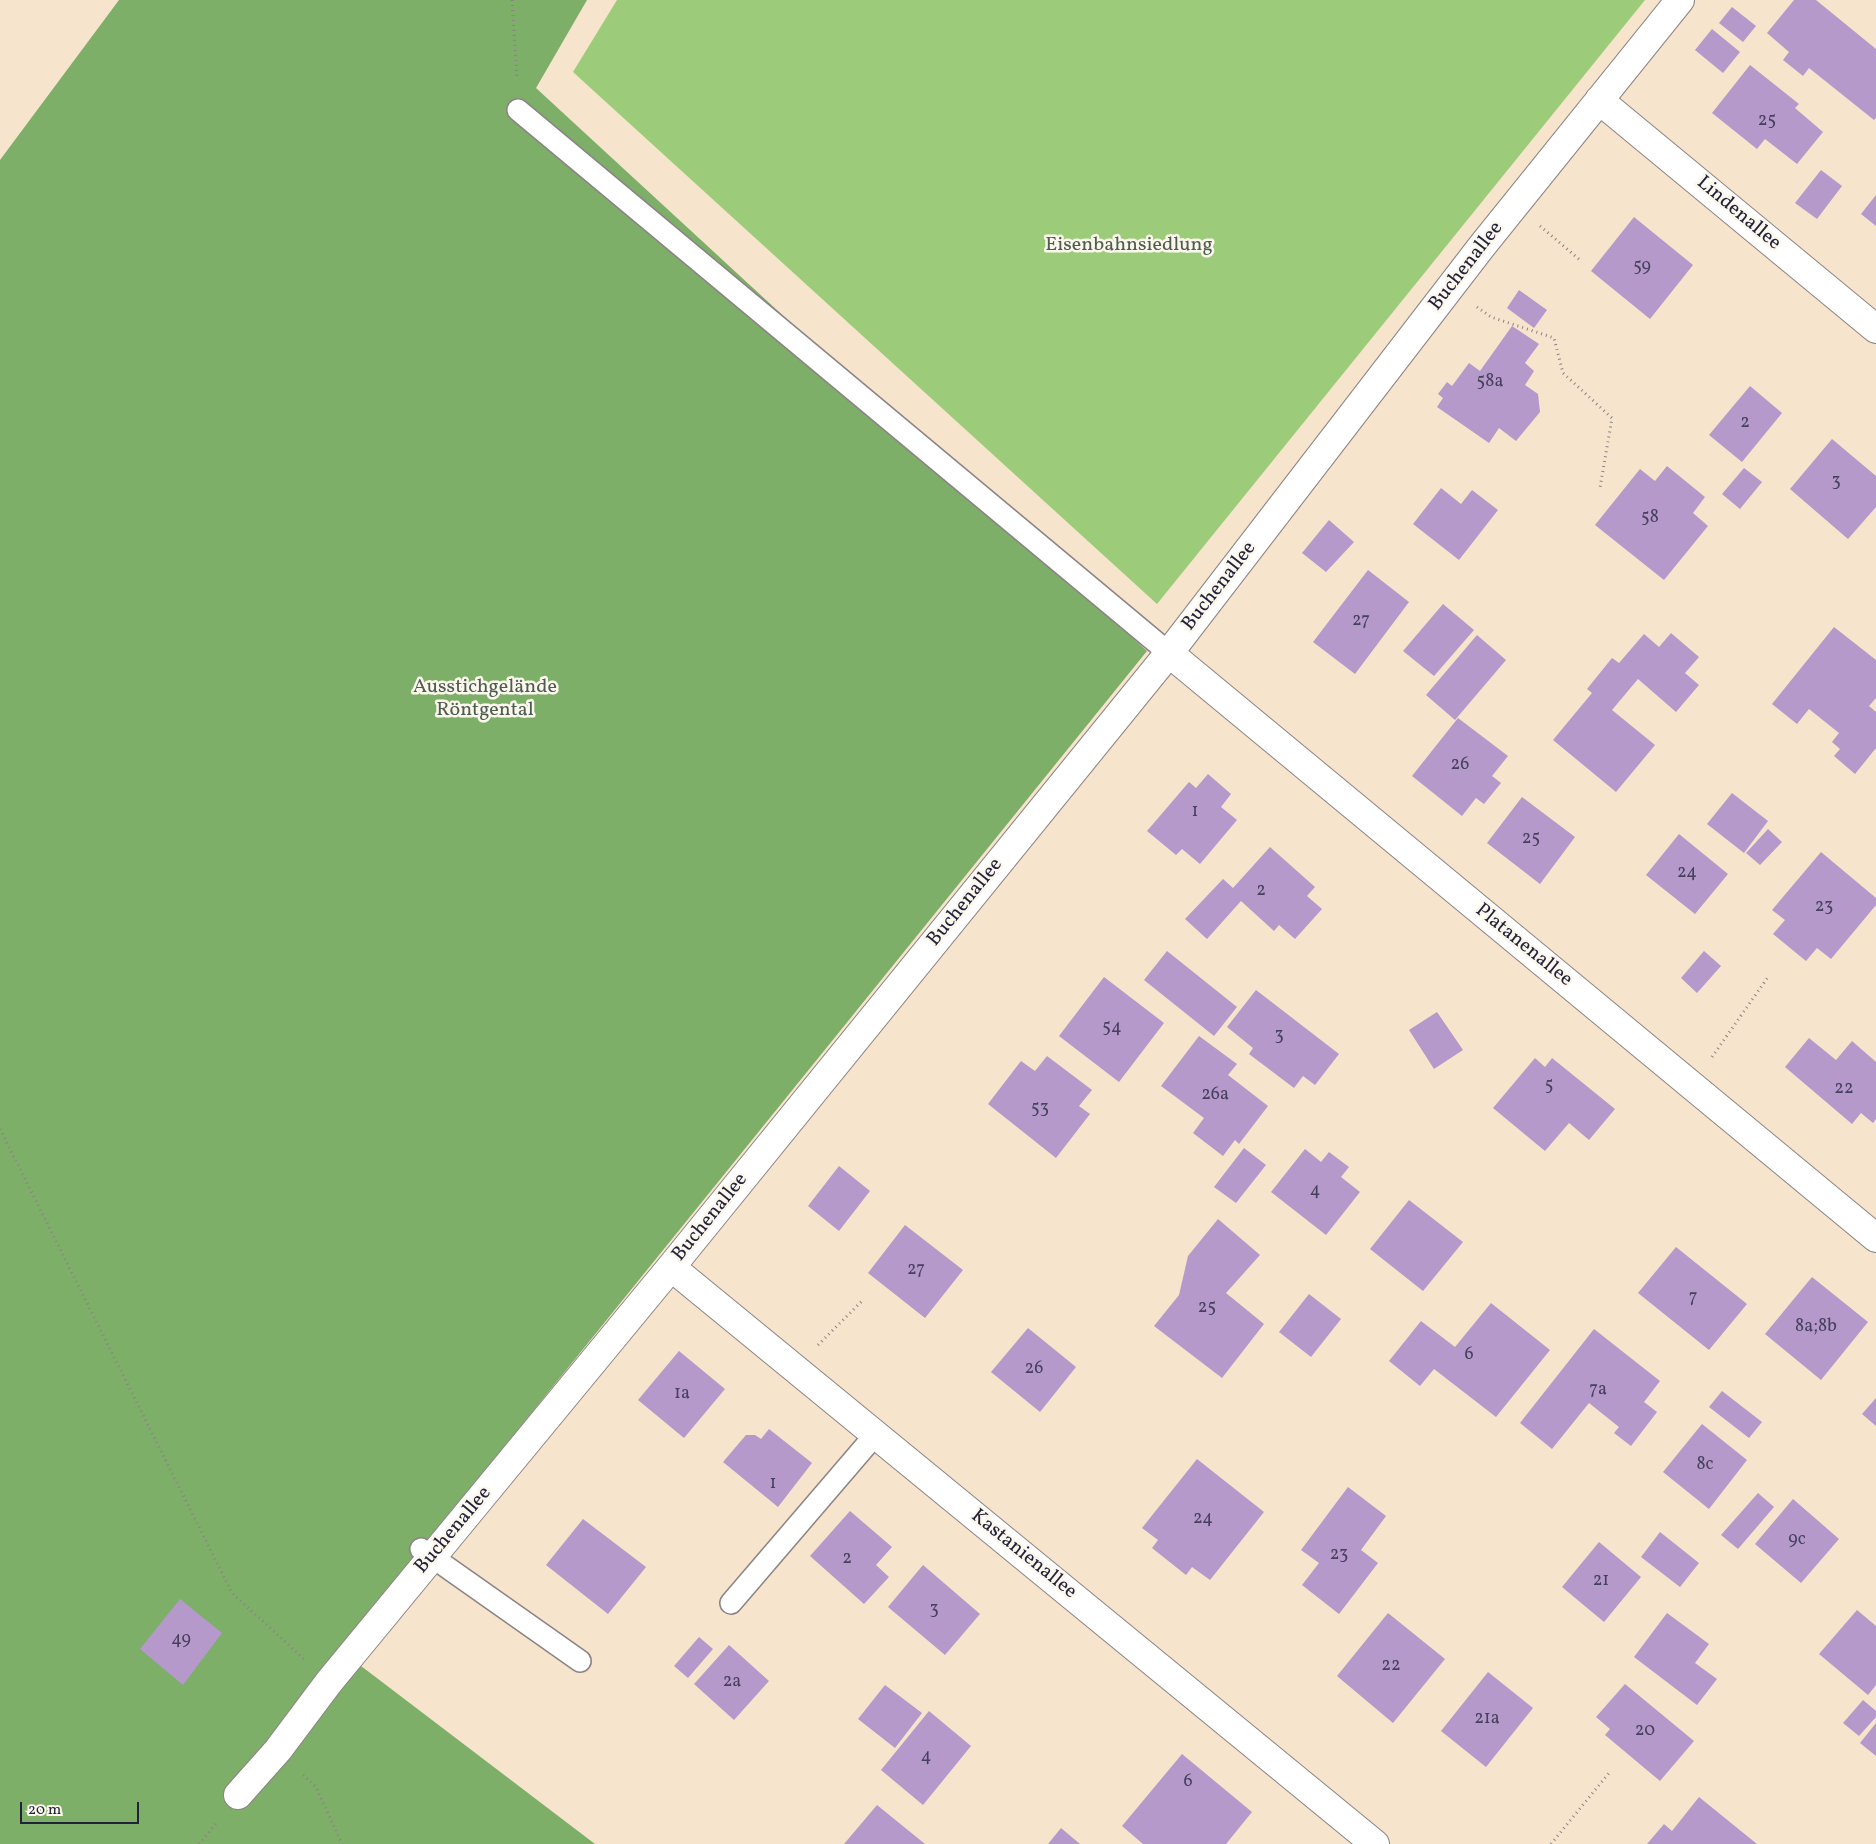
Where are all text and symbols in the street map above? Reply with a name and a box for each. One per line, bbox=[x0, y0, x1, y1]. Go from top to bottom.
house number: 25 bbox=[1758, 111, 1776, 133]
street label: Lindenallee bbox=[1691, 172, 1785, 256]
street label: Buchenallee bbox=[1425, 218, 1509, 316]
park label: Eisenbahnsiedlung bbox=[1045, 234, 1213, 258]
house number: 59 bbox=[1633, 257, 1651, 279]
house number: 58a bbox=[1477, 372, 1503, 394]
house number: 2 bbox=[1740, 413, 1750, 435]
house number: 3 bbox=[1831, 472, 1841, 494]
house number: 58 bbox=[1641, 508, 1659, 530]
street label: Buchenallee bbox=[1178, 538, 1262, 636]
house number: 27 bbox=[1352, 611, 1370, 633]
park label: Ausstichgelände Röntgental bbox=[413, 676, 557, 723]
house number: 26 bbox=[1451, 755, 1469, 777]
house number: 1 bbox=[1192, 802, 1198, 824]
house number: 25 bbox=[1522, 829, 1540, 851]
street label: Buchenallee bbox=[923, 854, 1009, 952]
house number: 24 bbox=[1677, 863, 1697, 885]
house number: 2 bbox=[1256, 881, 1266, 903]
house number: 23 bbox=[1815, 897, 1833, 919]
street label: Platanenallee bbox=[1469, 899, 1577, 993]
house number: 54 bbox=[1102, 1018, 1122, 1040]
house number: 3 bbox=[1274, 1026, 1284, 1048]
house number: 5 bbox=[1545, 1076, 1553, 1098]
house number: 22 bbox=[1834, 1079, 1854, 1101]
house number: 26a bbox=[1201, 1085, 1229, 1107]
house number: 53 bbox=[1031, 1099, 1049, 1121]
street label: Buchenallee bbox=[668, 1169, 754, 1267]
house number: 4 bbox=[1310, 1181, 1320, 1203]
house number: 27 bbox=[907, 1260, 925, 1282]
house number: 7 bbox=[1689, 1288, 1697, 1310]
house number: 25 bbox=[1198, 1298, 1216, 1320]
house number: 8a;8b bbox=[1795, 1317, 1837, 1339]
house number: 6 bbox=[1464, 1345, 1474, 1367]
house number: 26 bbox=[1025, 1359, 1043, 1381]
house number: 7a bbox=[1589, 1380, 1607, 1402]
house number: 1a bbox=[674, 1384, 690, 1406]
house number: 8c bbox=[1696, 1455, 1714, 1477]
house number: 1 bbox=[770, 1474, 776, 1496]
street label: Buchenallee bbox=[411, 1483, 497, 1579]
street label: Kastanienallee bbox=[965, 1505, 1081, 1605]
house number: 24 bbox=[1193, 1509, 1213, 1531]
house number: 9c bbox=[1788, 1530, 1806, 1552]
house number: 23 bbox=[1330, 1545, 1348, 1567]
house number: 2 bbox=[842, 1549, 852, 1571]
house number: 21 bbox=[1593, 1571, 1609, 1593]
house number: 3 bbox=[929, 1600, 939, 1622]
house number: 49 bbox=[171, 1630, 191, 1652]
house number: 22 bbox=[1381, 1656, 1401, 1678]
house number: 2a bbox=[723, 1672, 741, 1694]
house number: 21a bbox=[1474, 1709, 1500, 1731]
house number: 20 bbox=[1635, 1721, 1655, 1743]
house number: 4 bbox=[921, 1747, 931, 1769]
house number: 6 bbox=[1183, 1772, 1193, 1794]
scale bar bbox=[22, 1792, 141, 1824]
text: 20 m bbox=[28, 1800, 61, 1821]

